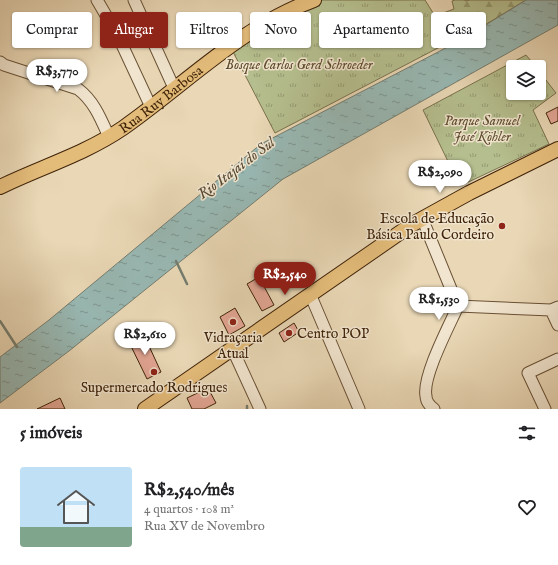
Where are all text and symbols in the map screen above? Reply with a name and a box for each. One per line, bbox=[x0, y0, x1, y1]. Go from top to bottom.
chip: Comprar bbox=[12, 12, 92, 48]
chip: Alugar bbox=[100, 12, 168, 48]
chip: Filtros bbox=[176, 12, 242, 48]
chip: Novo bbox=[250, 12, 311, 48]
chip: Apartamento bbox=[319, 12, 423, 48]
chip: Casa bbox=[431, 12, 486, 48]
park label: Bosque Carlos Gerd Schroeder bbox=[225, 56, 374, 74]
pin: R$3,770 bbox=[20, 59, 94, 93]
map controls bbox=[506, 60, 546, 100]
button: layers bbox=[506, 60, 546, 100]
street label: Rua Ruy Barbosa bbox=[116, 61, 208, 138]
text: R$3,770 bbox=[35, 63, 79, 80]
park label: Parque Samuel José Köhler bbox=[444, 112, 522, 146]
water label: Rio Itajaí do Sul bbox=[194, 132, 280, 204]
pin: R$2,090 bbox=[403, 160, 477, 194]
text: R$2,090 bbox=[417, 164, 463, 181]
place label: Escola de Educação Básica Paulo Cordeiro bbox=[366, 210, 494, 244]
marker: Escola de Educação Básica Paulo Cordeiro bbox=[497, 221, 507, 231]
pin: R$2,540 bbox=[248, 262, 322, 296]
text: R$2,540 bbox=[263, 266, 307, 283]
pin: R$1,530 bbox=[402, 287, 476, 321]
text: R$1,530 bbox=[418, 291, 460, 308]
marker: Vidraçaria Atual bbox=[228, 317, 238, 327]
pin: R$2,610 bbox=[108, 322, 182, 356]
place label: Centro POP bbox=[297, 325, 369, 343]
text: R$2,610 bbox=[123, 326, 167, 343]
marker: Centro POP bbox=[284, 328, 294, 338]
place label: Vidraçaria Atual bbox=[203, 329, 263, 363]
marker: Supermercado Rodrigues bbox=[149, 367, 159, 377]
place label: Supermercado Rodrigues bbox=[81, 379, 227, 397]
icon: filters bbox=[516, 422, 538, 444]
text: 5 imóveis bbox=[20, 423, 82, 444]
text: R$2,540/mês bbox=[144, 480, 234, 501]
icon: home bbox=[52, 483, 100, 531]
icon: heart bbox=[516, 496, 538, 518]
text: 4 quartos · 108 m² bbox=[144, 501, 234, 518]
text: Rua XV de Novembro bbox=[144, 518, 265, 535]

